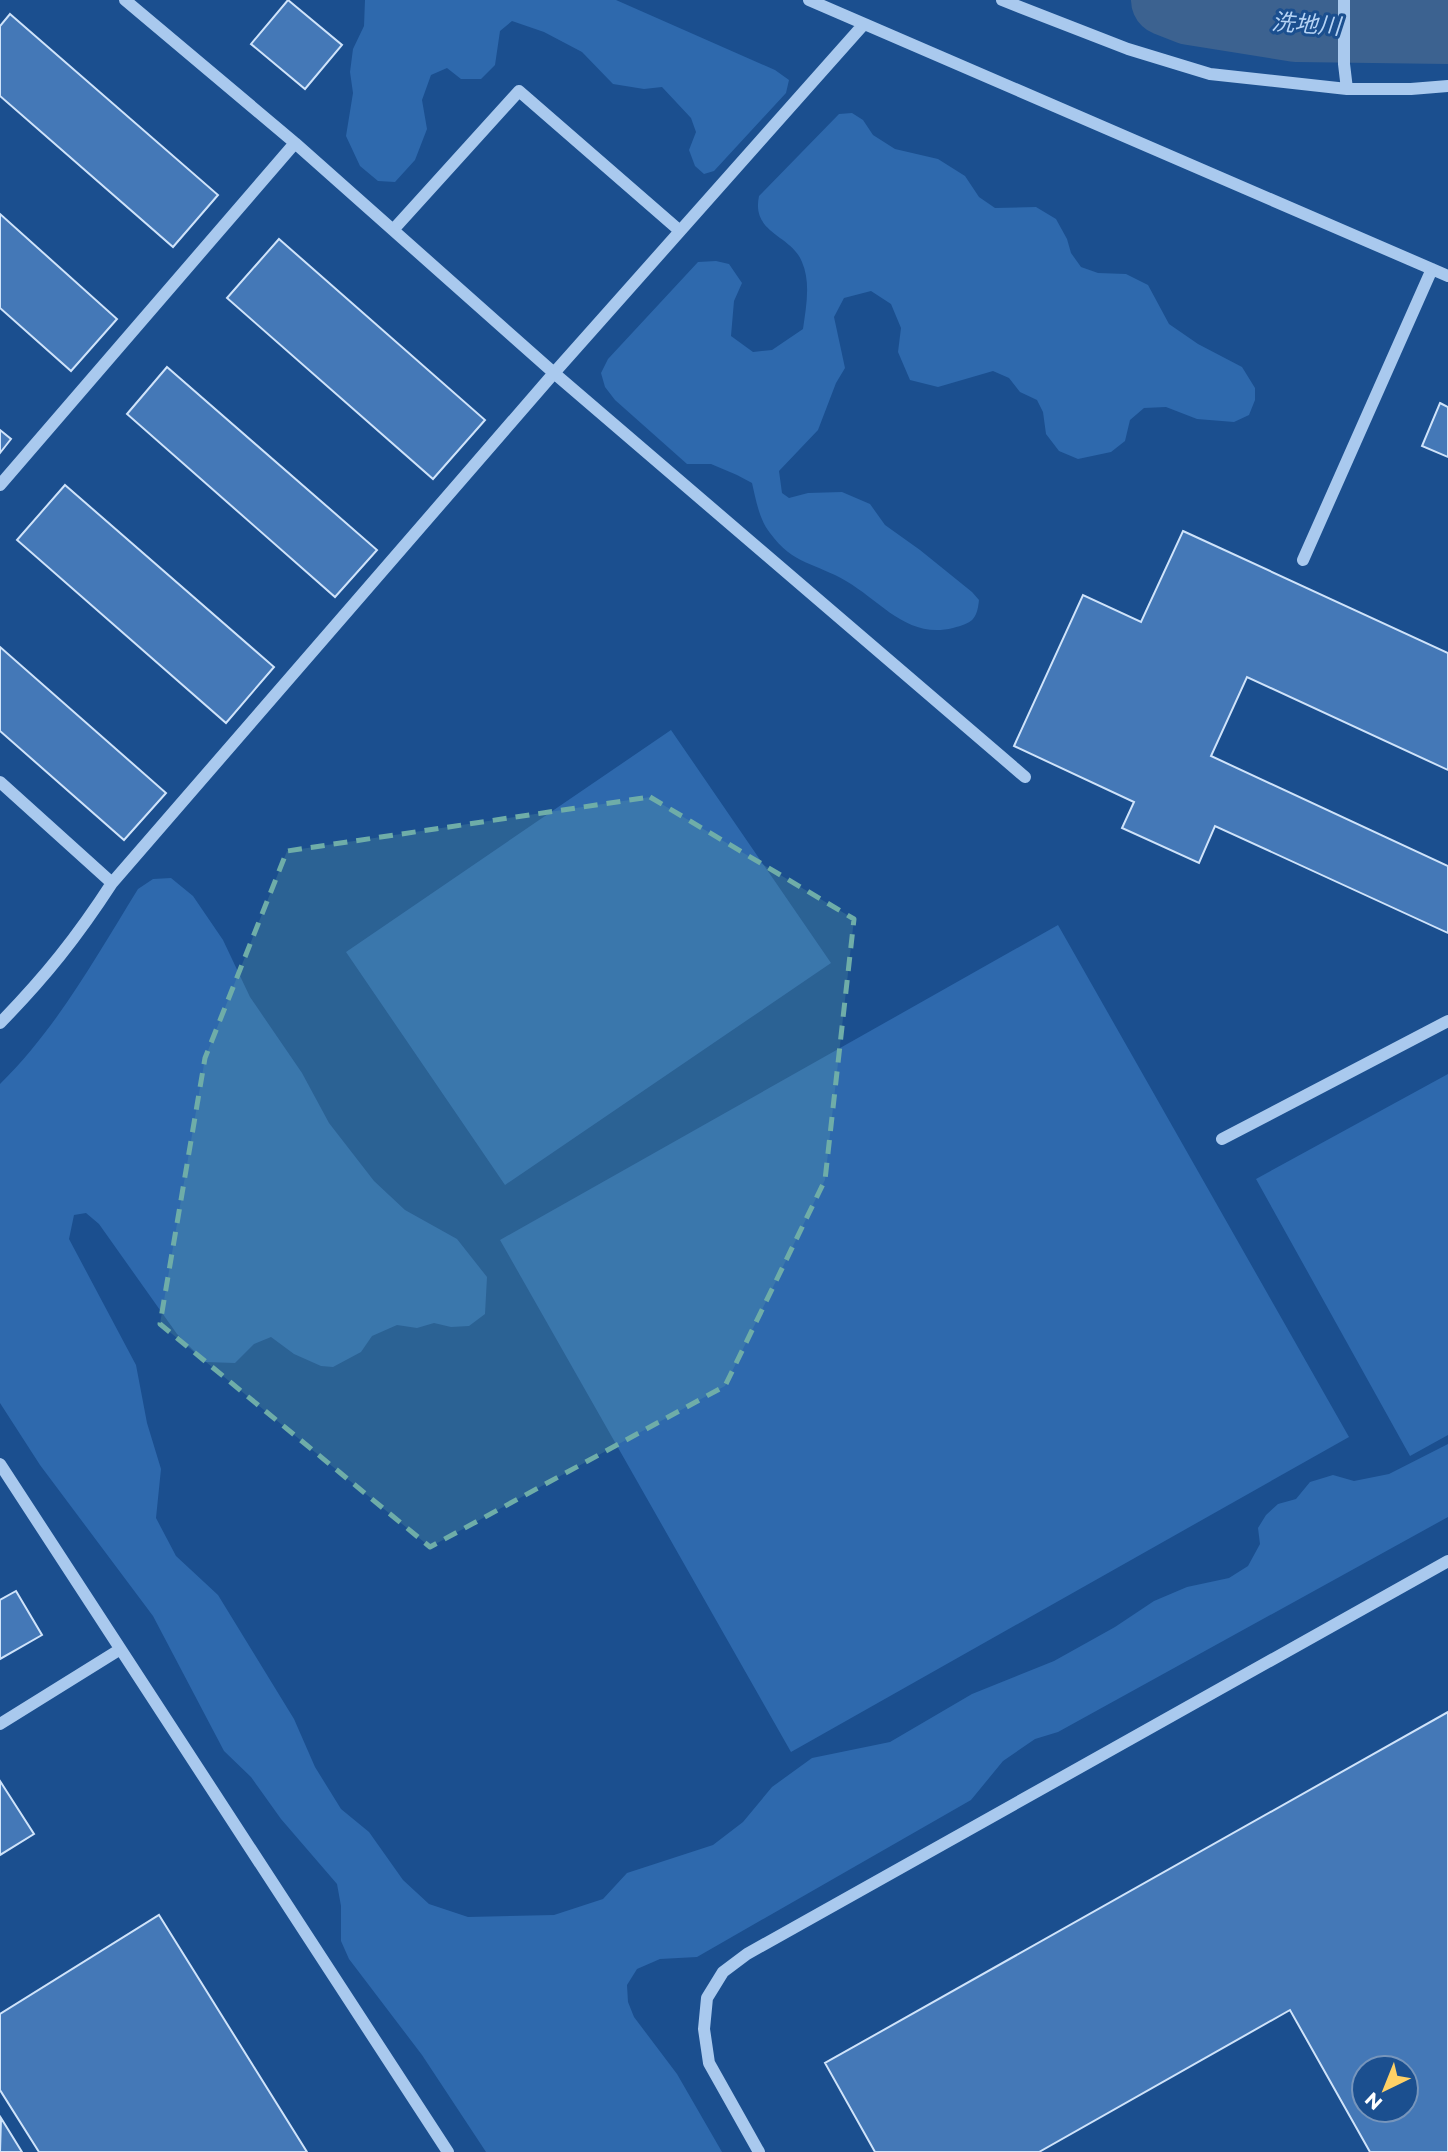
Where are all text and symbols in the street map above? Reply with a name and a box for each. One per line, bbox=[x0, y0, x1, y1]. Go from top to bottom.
water label: 洗地川 bbox=[1271, 8, 1344, 41]
north arrow bbox=[1350, 2054, 1420, 2124]
text: N bbox=[1360, 2087, 1387, 2115]

